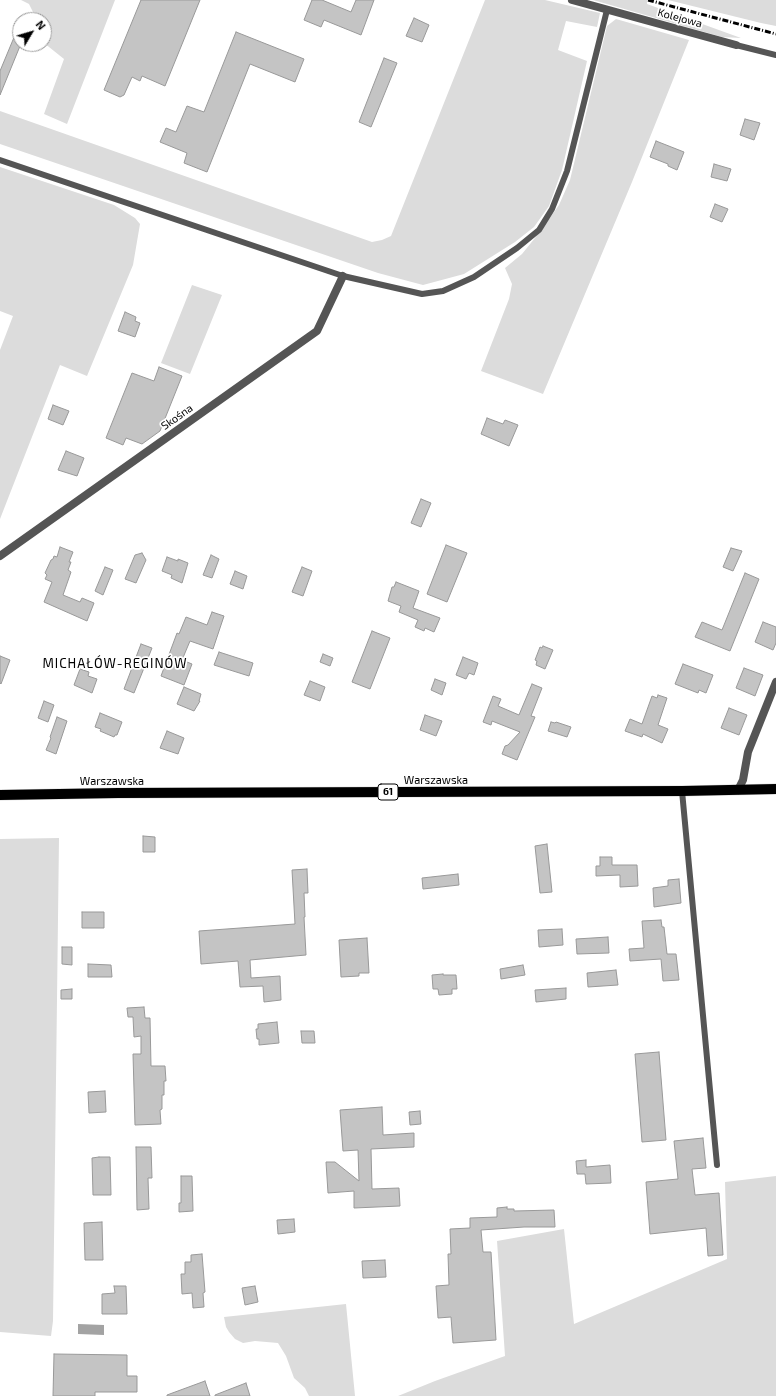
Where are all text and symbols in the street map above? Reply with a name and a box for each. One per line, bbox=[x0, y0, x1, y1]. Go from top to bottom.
street label: Kolejowa bbox=[656, 6, 704, 30]
north arrow bbox=[12, 12, 52, 52]
text: N bbox=[33, 18, 49, 32]
street label: Skośna bbox=[159, 401, 195, 433]
district label: MICHAŁÓW-REGINÓW bbox=[42, 656, 188, 672]
street label: Warszawska bbox=[404, 773, 468, 787]
street label: Warszawska bbox=[80, 774, 144, 788]
road number: 61 bbox=[378, 784, 398, 800]

